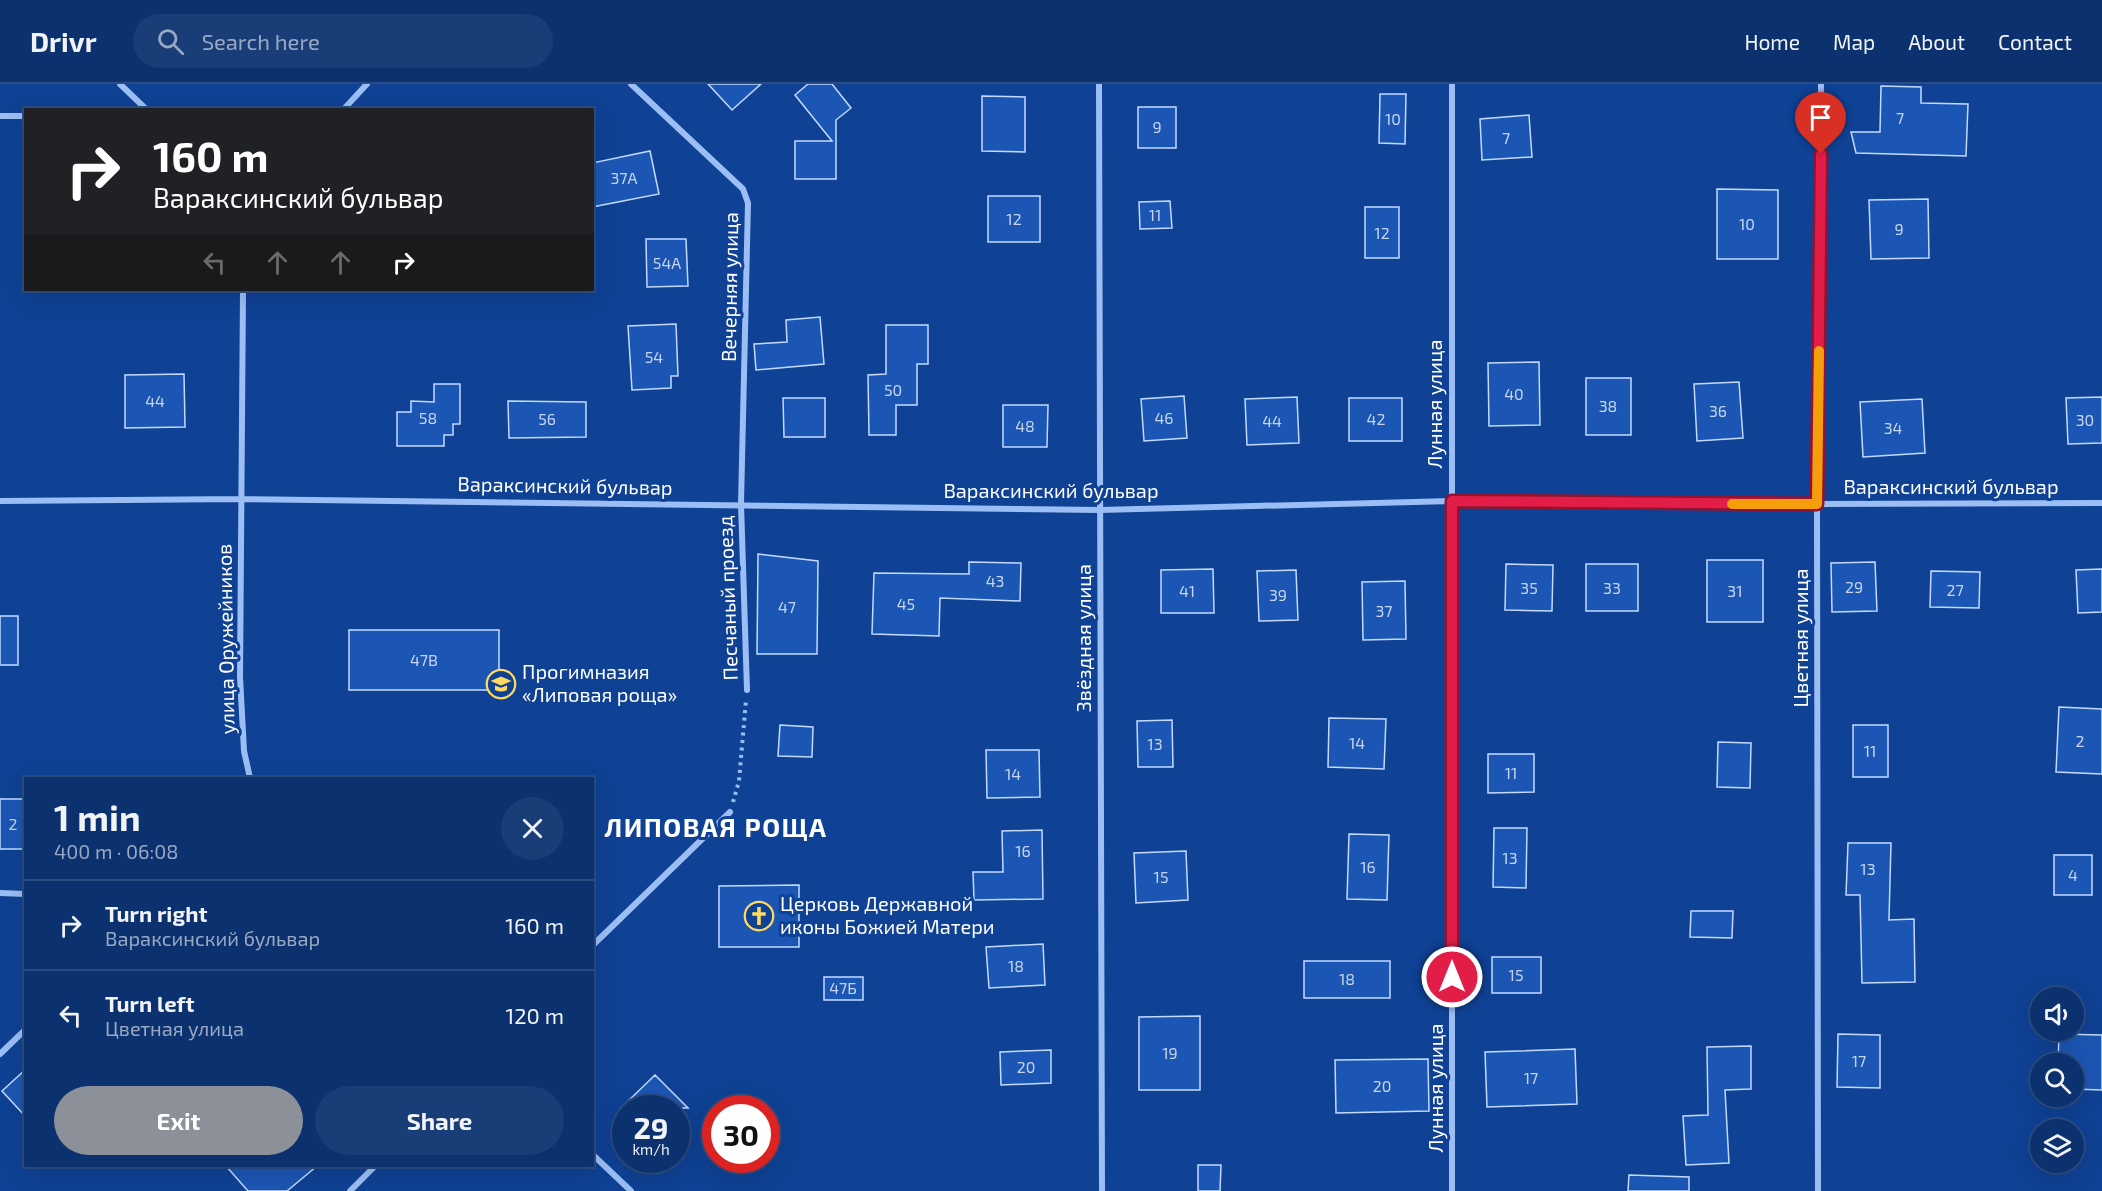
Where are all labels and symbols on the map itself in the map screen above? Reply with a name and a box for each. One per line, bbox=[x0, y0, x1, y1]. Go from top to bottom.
pin bbox=[1795, 92, 1846, 154]
house number: 7 bbox=[1896, 108, 1904, 127]
house number: 10 bbox=[1385, 109, 1401, 128]
house number: 9 bbox=[1152, 117, 1162, 136]
house number: 7 bbox=[1502, 128, 1510, 147]
house number: 37А bbox=[610, 168, 638, 187]
house number: 11 bbox=[1149, 205, 1161, 224]
house number: 12 bbox=[1006, 209, 1022, 228]
street label: Вечерняя улица bbox=[716, 212, 743, 362]
house number: 10 bbox=[1739, 214, 1755, 233]
house number: 9 bbox=[1894, 219, 1904, 238]
house number: 12 bbox=[1374, 223, 1390, 242]
house number: 54А bbox=[653, 253, 681, 272]
street label: Лунная улица bbox=[1422, 339, 1447, 469]
house number: 54 bbox=[645, 347, 663, 366]
house number: 50 bbox=[884, 380, 902, 399]
house number: 40 bbox=[1504, 384, 1524, 403]
house number: 44 bbox=[145, 391, 165, 410]
house number: 38 bbox=[1599, 396, 1617, 415]
house number: 36 bbox=[1709, 401, 1727, 420]
house number: 58 bbox=[419, 408, 437, 427]
house number: 46 bbox=[1155, 408, 1174, 427]
house number: 56 bbox=[538, 409, 556, 428]
house number: 42 bbox=[1367, 409, 1385, 428]
house number: 30 bbox=[2076, 410, 2094, 429]
house number: 44 bbox=[1262, 411, 1282, 430]
house number: 48 bbox=[1015, 416, 1035, 435]
house number: 34 bbox=[1884, 418, 1903, 437]
street label: Вараксинский бульвар bbox=[457, 471, 673, 500]
street label: Вараксинский бульвар bbox=[1843, 474, 2059, 499]
street label: Вараксинский бульвар bbox=[943, 478, 1159, 503]
street label: Песчаный проезд bbox=[712, 515, 742, 681]
street label: улица Оружейников bbox=[211, 543, 240, 735]
street label: Звёздная улица bbox=[1071, 564, 1096, 712]
street label: Цветная улица bbox=[1788, 569, 1813, 707]
house number: 43 bbox=[986, 571, 1004, 590]
house number: 29 bbox=[1845, 577, 1863, 596]
house number: 35 bbox=[1520, 578, 1538, 597]
house number: 33 bbox=[1603, 578, 1621, 597]
house number: 27 bbox=[1946, 580, 1964, 599]
house number: 41 bbox=[1179, 581, 1195, 600]
house number: 31 bbox=[1727, 581, 1743, 600]
house number: 39 bbox=[1269, 585, 1287, 604]
house number: 45 bbox=[897, 594, 915, 613]
house number: 47 bbox=[778, 597, 796, 616]
house number: 37 bbox=[1375, 601, 1393, 620]
house number: 47В bbox=[410, 650, 438, 669]
place label: Прогимназия «Липовая роща» bbox=[522, 659, 677, 706]
school or university icon: Прогимназия «Липовая роща» bbox=[485, 668, 517, 700]
house number: 2 bbox=[2076, 731, 2085, 750]
house number: 14 bbox=[1349, 733, 1365, 752]
house number: 13 bbox=[1147, 734, 1163, 753]
house number: 11 bbox=[1864, 741, 1876, 760]
house number: 11 bbox=[1505, 763, 1517, 782]
house number: 14 bbox=[1005, 764, 1021, 783]
district label: ЛИПОВАЯ РОЩА bbox=[604, 811, 828, 842]
house number: 2 bbox=[9, 814, 18, 833]
house number: 16 bbox=[1015, 841, 1031, 860]
house number: 13 bbox=[1502, 848, 1518, 867]
house number: 16 bbox=[1360, 857, 1376, 876]
house number: 13 bbox=[1860, 859, 1876, 878]
house number: 4 bbox=[2068, 865, 2078, 884]
house number: 15 bbox=[1154, 867, 1168, 886]
place label: Церковь Державной иконы Божией Матери bbox=[780, 891, 995, 938]
church icon: Церковь Державной иконы Божией Матери bbox=[743, 900, 775, 932]
position arrow bbox=[1420, 945, 1484, 1009]
house number: 18 bbox=[1008, 956, 1024, 975]
house number: 15 bbox=[1509, 965, 1523, 984]
house number: 18 bbox=[1339, 969, 1355, 988]
house number: 47Б bbox=[829, 978, 857, 997]
street label: Лунная улица bbox=[1423, 1023, 1448, 1153]
house number: 19 bbox=[1162, 1043, 1178, 1062]
house number: 17 bbox=[1852, 1051, 1866, 1070]
house number: 20 bbox=[1017, 1057, 1035, 1076]
house number: 17 bbox=[1524, 1068, 1538, 1087]
house number: 20 bbox=[1373, 1076, 1391, 1095]
speed limit sign: 30 bbox=[702, 1095, 780, 1173]

